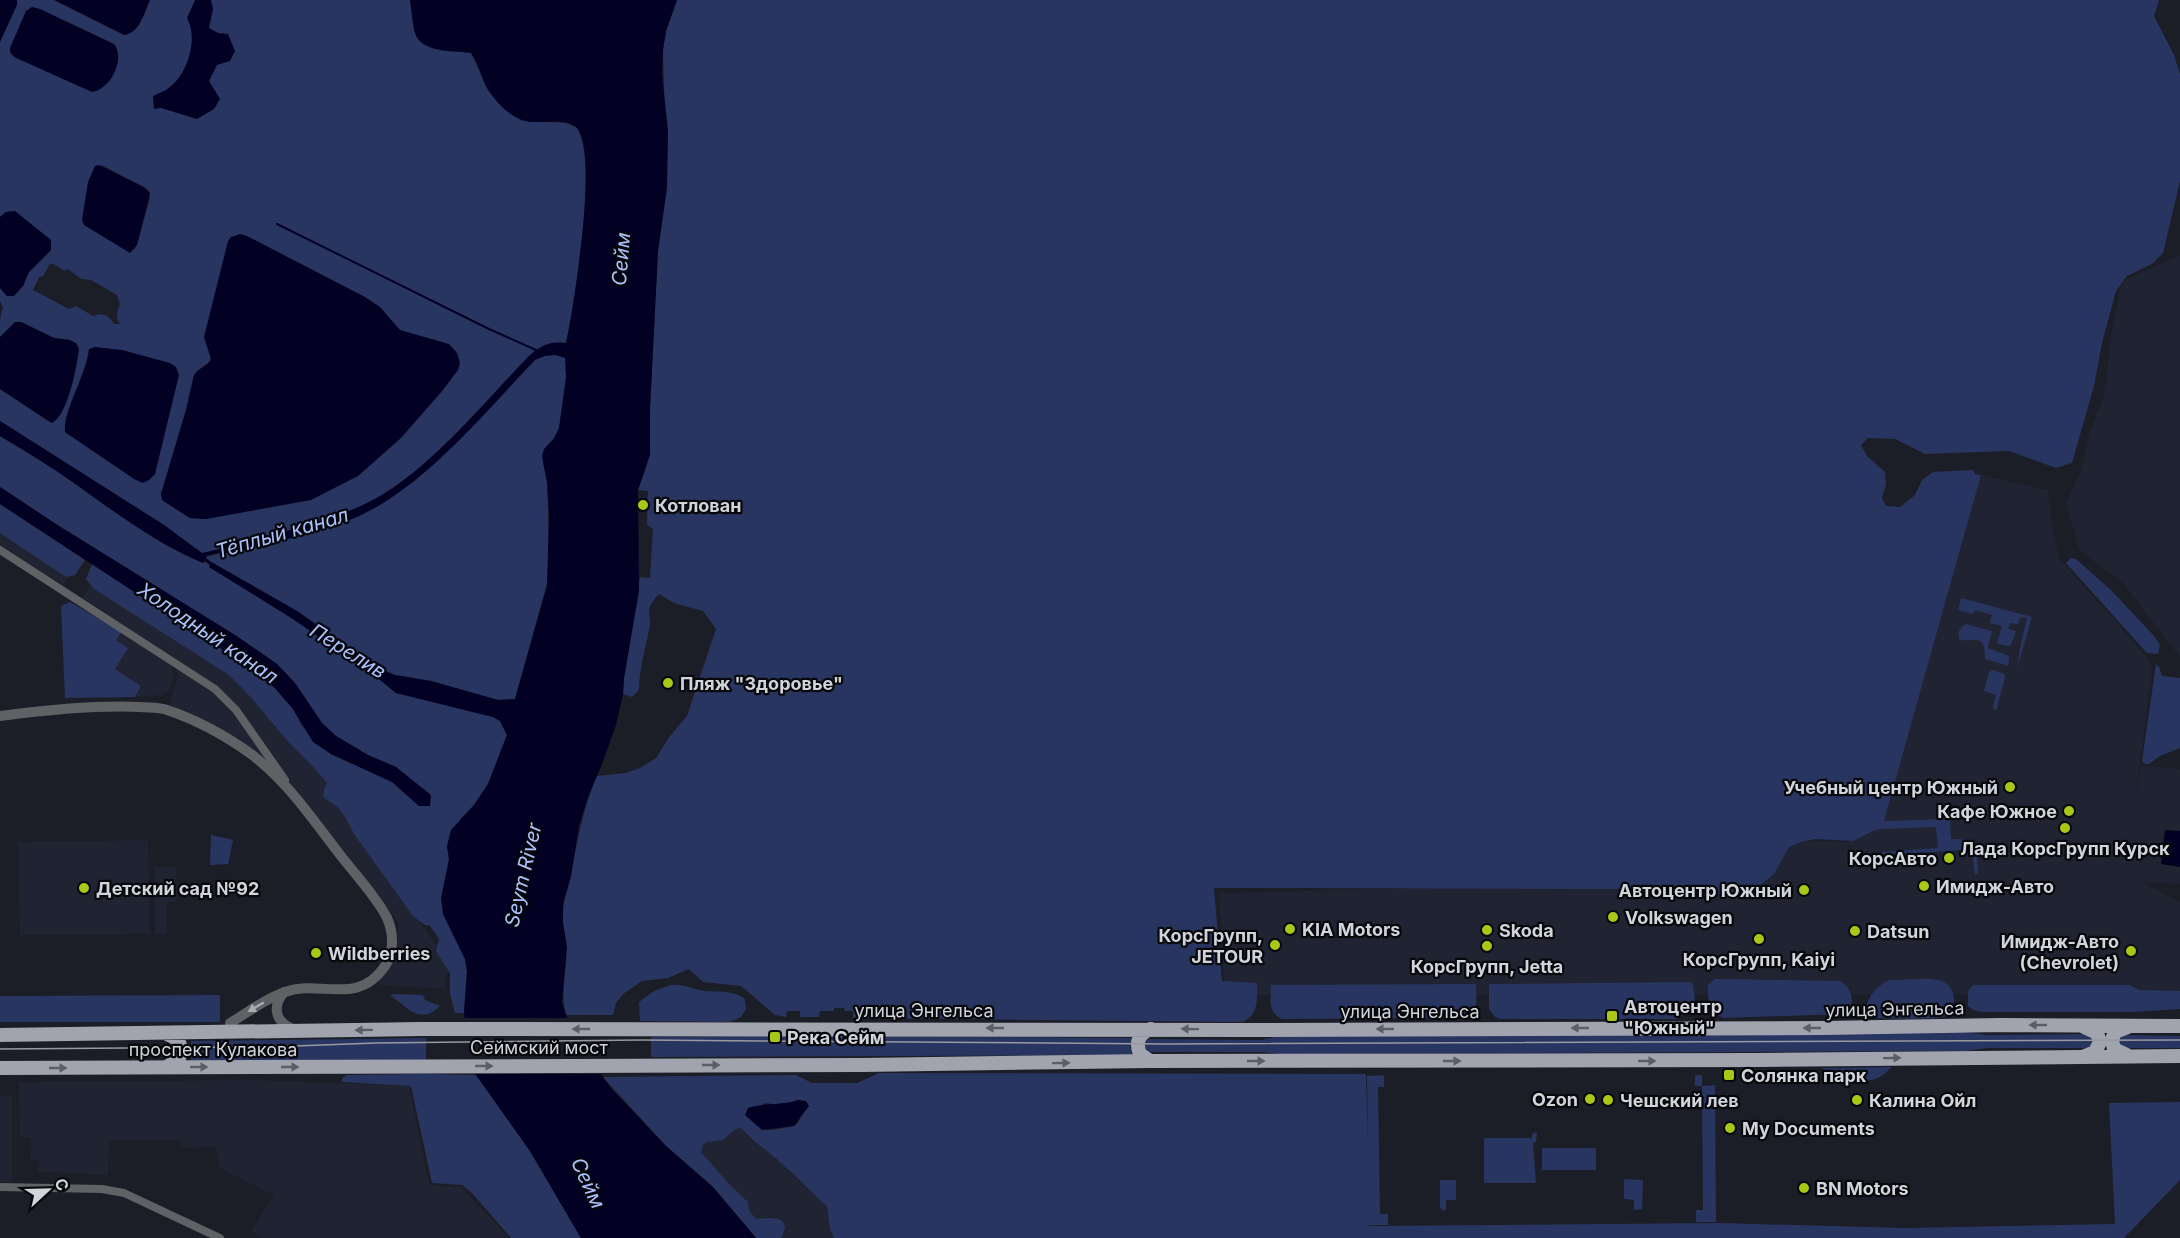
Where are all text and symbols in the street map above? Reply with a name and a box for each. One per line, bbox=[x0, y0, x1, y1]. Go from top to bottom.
water label: Сейм bbox=[607, 231, 635, 287]
place label: Котлован bbox=[655, 495, 741, 516]
marker: Котлован bbox=[636, 498, 650, 512]
water label: Тёплый канал bbox=[213, 503, 351, 563]
water label: Холодный канал bbox=[132, 577, 283, 689]
water label: Перелив bbox=[306, 618, 390, 684]
place label: Пляж "Здоровье" bbox=[680, 673, 843, 694]
marker: Пляж "Здоровье" bbox=[661, 676, 675, 690]
place label: Учебный центр Южный bbox=[1784, 777, 1998, 798]
marker: Учебный центр Южный bbox=[2003, 780, 2017, 794]
place label: Кафе Южное bbox=[1937, 801, 2057, 822]
marker: Кафе Южное bbox=[2062, 804, 2076, 818]
water label: Seym River bbox=[499, 820, 547, 929]
marker: Лада КорсГрупп Курск bbox=[2058, 821, 2072, 835]
place label: Лада КорсГрупп Курск bbox=[1960, 838, 2170, 859]
place label: КорсАвто bbox=[1849, 848, 1937, 869]
marker: КорсАвто bbox=[1942, 851, 1956, 865]
place label: Имидж-Авто bbox=[1936, 876, 2054, 897]
place label: Детский сад №92 bbox=[96, 878, 259, 899]
marker: Имидж-Авто bbox=[1917, 879, 1931, 893]
place label: Автоцентр Южный bbox=[1618, 880, 1792, 901]
marker: Детский сад №92 bbox=[77, 881, 91, 895]
marker: Автоцентр Южный bbox=[1797, 883, 1811, 897]
place label: Volkswagen bbox=[1625, 907, 1733, 928]
marker: Volkswagen bbox=[1606, 910, 1620, 924]
place label: KIA Motors bbox=[1302, 919, 1400, 940]
place label: Skoda bbox=[1499, 920, 1554, 941]
place label: Datsun bbox=[1867, 921, 1929, 942]
marker: KIA Motors bbox=[1283, 922, 1297, 936]
marker: Skoda bbox=[1480, 923, 1494, 937]
marker: Datsun bbox=[1848, 924, 1862, 938]
place label: КорсГрупп, JETOUR bbox=[1158, 925, 1263, 967]
place label: Имидж-Авто (Chevrolet) bbox=[2001, 931, 2119, 973]
marker: КорсГрупп, Kaiyi bbox=[1752, 932, 1766, 946]
marker: КорсГрупп, JETOUR bbox=[1268, 938, 1282, 952]
marker: КорсГрупп, Jetta bbox=[1480, 939, 1494, 953]
place label: Wildberries bbox=[328, 943, 430, 964]
marker: Имидж-Авто (Chevrolet) bbox=[2124, 944, 2138, 958]
marker: Wildberries bbox=[309, 946, 323, 960]
place label: КорсГрупп, Kaiyi bbox=[1683, 949, 1835, 970]
place label: КорсГрупп, Jetta bbox=[1411, 956, 1563, 977]
place label: Автоцентр "Южный" bbox=[1624, 996, 1722, 1038]
street label: улица Энгельса bbox=[1825, 997, 1965, 1021]
street label: улица Энгельса bbox=[854, 1000, 994, 1021]
street label: улица Энгельса bbox=[1340, 1001, 1480, 1022]
one-way arrow bbox=[248, 1002, 265, 1012]
marker: Автоцентр "Южный" bbox=[1605, 1009, 1619, 1023]
one-way arrow bbox=[2029, 1020, 2048, 1030]
one-way arrow bbox=[985, 1023, 1004, 1033]
one-way arrow bbox=[1570, 1023, 1589, 1033]
one-way arrow bbox=[1802, 1023, 1821, 1033]
one-way arrow bbox=[571, 1024, 590, 1034]
one-way arrow bbox=[1180, 1024, 1199, 1034]
one-way arrow bbox=[1375, 1024, 1394, 1034]
one-way arrow bbox=[354, 1025, 373, 1035]
place label: Река Сейм bbox=[787, 1027, 884, 1048]
marker: Река Сейм bbox=[768, 1030, 782, 1044]
street label: Сеймский мост bbox=[470, 1037, 609, 1058]
street label: проспект Кулакова bbox=[129, 1039, 297, 1060]
one-way arrow bbox=[1883, 1054, 1902, 1063]
one-way arrow bbox=[1246, 1056, 1265, 1066]
one-way arrow bbox=[1442, 1056, 1461, 1066]
one-way arrow bbox=[1637, 1056, 1656, 1066]
one-way arrow bbox=[1051, 1058, 1070, 1067]
one-way arrow bbox=[701, 1060, 720, 1070]
one-way arrow bbox=[475, 1061, 494, 1071]
one-way arrow bbox=[190, 1062, 209, 1072]
one-way arrow bbox=[280, 1062, 299, 1072]
one-way arrow bbox=[49, 1063, 68, 1073]
place label: Солянка парк bbox=[1741, 1065, 1867, 1086]
marker: Солянка парк bbox=[1722, 1068, 1736, 1082]
place label: Ozon bbox=[1532, 1089, 1578, 1110]
place label: Чешский лев bbox=[1620, 1090, 1739, 1111]
place label: Калина Ойл bbox=[1869, 1090, 1976, 1111]
marker: Ozon bbox=[1583, 1092, 1597, 1106]
marker: Чешский лев bbox=[1601, 1093, 1615, 1107]
marker: Калина Ойл bbox=[1850, 1093, 1864, 1107]
place label: My Documents bbox=[1742, 1118, 1875, 1139]
marker: My Documents bbox=[1723, 1121, 1737, 1135]
water label: Сейм bbox=[566, 1154, 610, 1212]
north arrow bbox=[18, 1160, 78, 1220]
text: С bbox=[50, 1175, 73, 1194]
place label: BN Motors bbox=[1816, 1178, 1909, 1199]
marker: BN Motors bbox=[1797, 1181, 1811, 1195]

